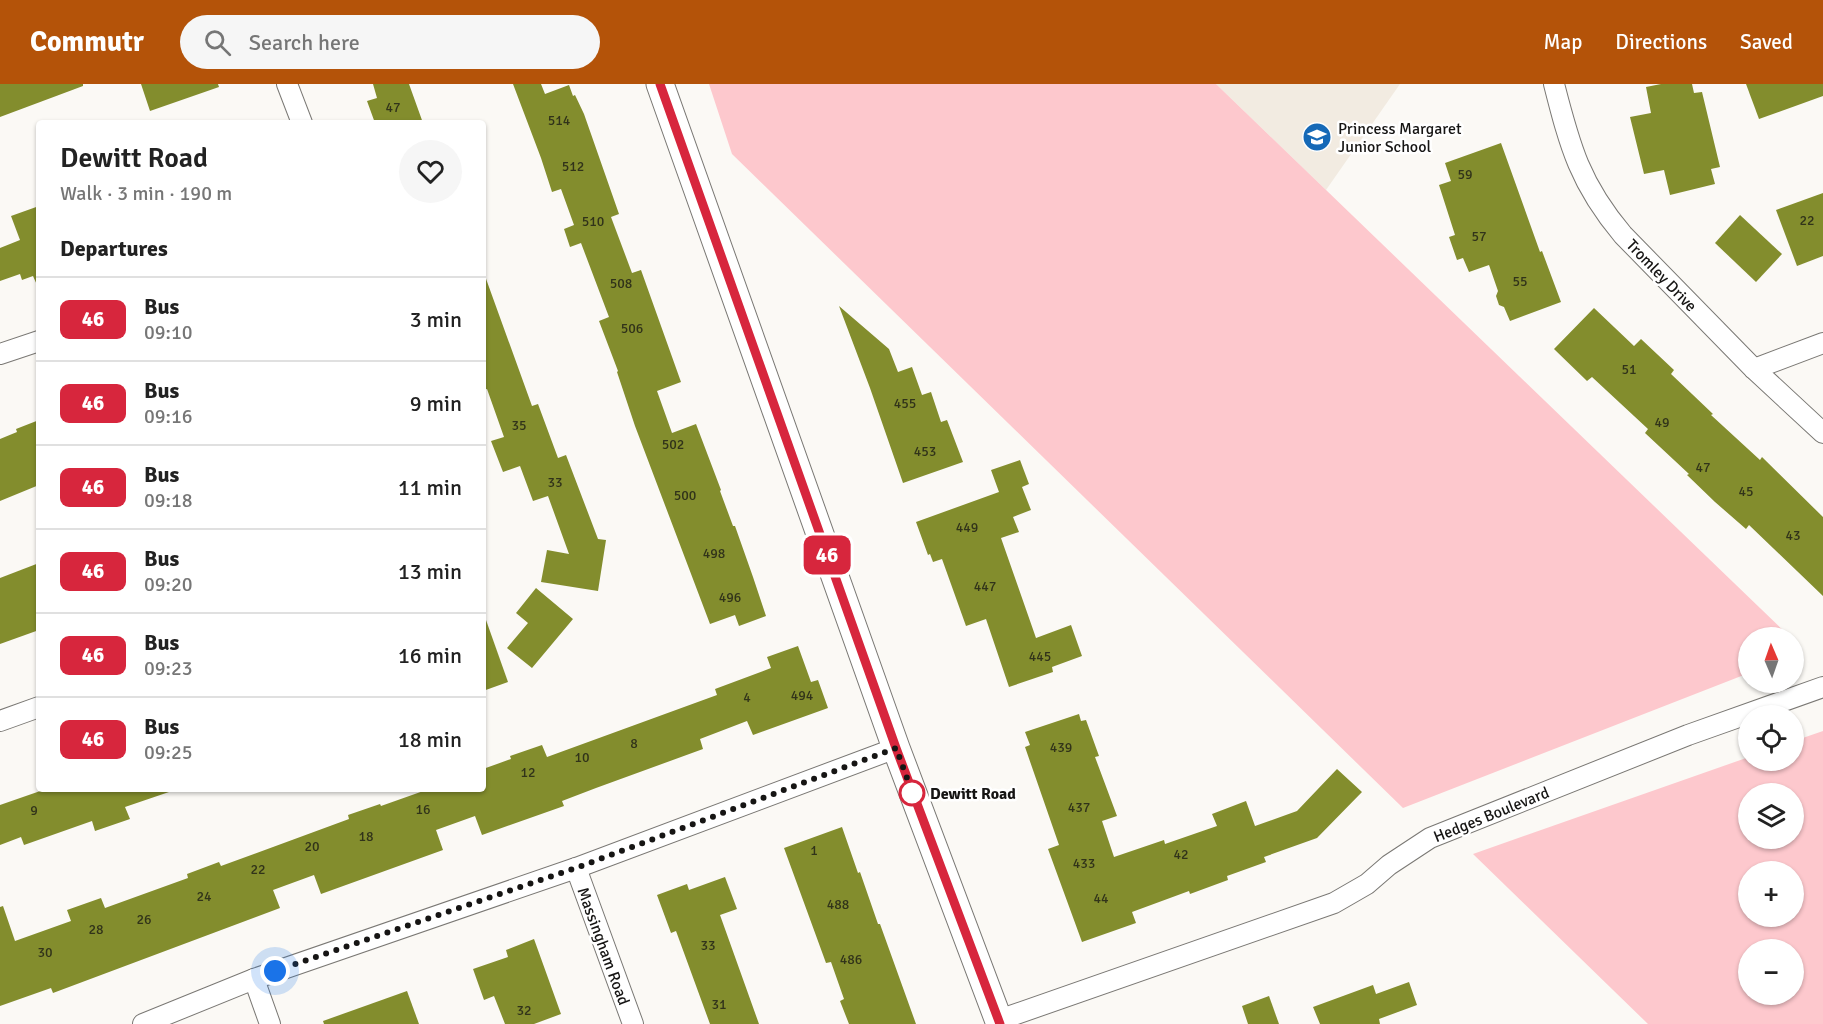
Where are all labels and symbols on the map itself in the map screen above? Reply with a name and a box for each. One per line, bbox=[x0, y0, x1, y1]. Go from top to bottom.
house number: 47 bbox=[385, 99, 401, 116]
house number: 514 bbox=[548, 112, 571, 129]
place label: Princess Margaret Junior School bbox=[1338, 119, 1462, 157]
school or university icon: Princess Margaret Junior School bbox=[1301, 121, 1333, 153]
house number: 512 bbox=[562, 158, 584, 175]
house number: 59 bbox=[1457, 166, 1473, 183]
house number: 22 bbox=[1799, 212, 1815, 229]
house number: 510 bbox=[582, 213, 604, 230]
house number: 57 bbox=[1471, 228, 1487, 245]
street label: Tromley Drive bbox=[1622, 235, 1701, 316]
house number: 55 bbox=[1512, 273, 1528, 290]
house number: 508 bbox=[610, 275, 632, 292]
house number: 506 bbox=[621, 320, 643, 337]
house number: 51 bbox=[1621, 361, 1637, 378]
house number: 455 bbox=[894, 395, 916, 412]
house number: 49 bbox=[1654, 414, 1670, 431]
house number: 35 bbox=[511, 417, 527, 434]
house number: 502 bbox=[662, 436, 684, 453]
house number: 453 bbox=[914, 443, 936, 460]
house number: 47 bbox=[1695, 459, 1711, 476]
house number: 33 bbox=[547, 474, 563, 491]
house number: 45 bbox=[1738, 483, 1754, 500]
house number: 500 bbox=[674, 487, 696, 504]
house number: 449 bbox=[956, 519, 978, 536]
house number: 43 bbox=[1785, 527, 1801, 544]
line badge: 46 bbox=[800, 536, 854, 574]
house number: 498 bbox=[703, 545, 725, 562]
house number: 447 bbox=[974, 578, 996, 595]
house number: 496 bbox=[719, 589, 741, 606]
north arrow bbox=[1738, 627, 1804, 693]
house number: 445 bbox=[1029, 648, 1051, 665]
house number: 494 bbox=[791, 687, 814, 704]
house number: 4 bbox=[743, 689, 751, 706]
house number: 8 bbox=[630, 735, 638, 752]
house number: 439 bbox=[1050, 739, 1072, 756]
house number: 10 bbox=[574, 749, 590, 766]
house number: 12 bbox=[520, 764, 536, 781]
marker: Dewitt Road bbox=[899, 780, 925, 806]
street label: Hedges Boulevard bbox=[1431, 783, 1552, 847]
place label: Dewitt Road bbox=[930, 784, 1016, 804]
house number: 437 bbox=[1068, 799, 1090, 816]
house number: 16 bbox=[415, 801, 431, 818]
house number: 9 bbox=[30, 802, 38, 819]
house number: 18 bbox=[358, 828, 374, 845]
house number: 20 bbox=[304, 838, 320, 855]
house number: 1 bbox=[810, 842, 818, 859]
house number: 42 bbox=[1173, 846, 1189, 863]
house number: 433 bbox=[1073, 855, 1095, 872]
house number: 22 bbox=[250, 861, 266, 878]
street label: Massingham Road bbox=[572, 885, 634, 1008]
house number: 24 bbox=[196, 888, 212, 905]
house number: 44 bbox=[1093, 890, 1109, 907]
house number: 488 bbox=[827, 896, 849, 913]
house number: 26 bbox=[136, 911, 152, 928]
house number: 28 bbox=[88, 921, 104, 938]
house number: 33 bbox=[700, 937, 716, 954]
house number: 30 bbox=[37, 944, 53, 961]
house number: 486 bbox=[840, 951, 862, 968]
your location bbox=[260, 956, 290, 986]
house number: 31 bbox=[711, 996, 727, 1013]
house number: 32 bbox=[516, 1002, 532, 1019]

